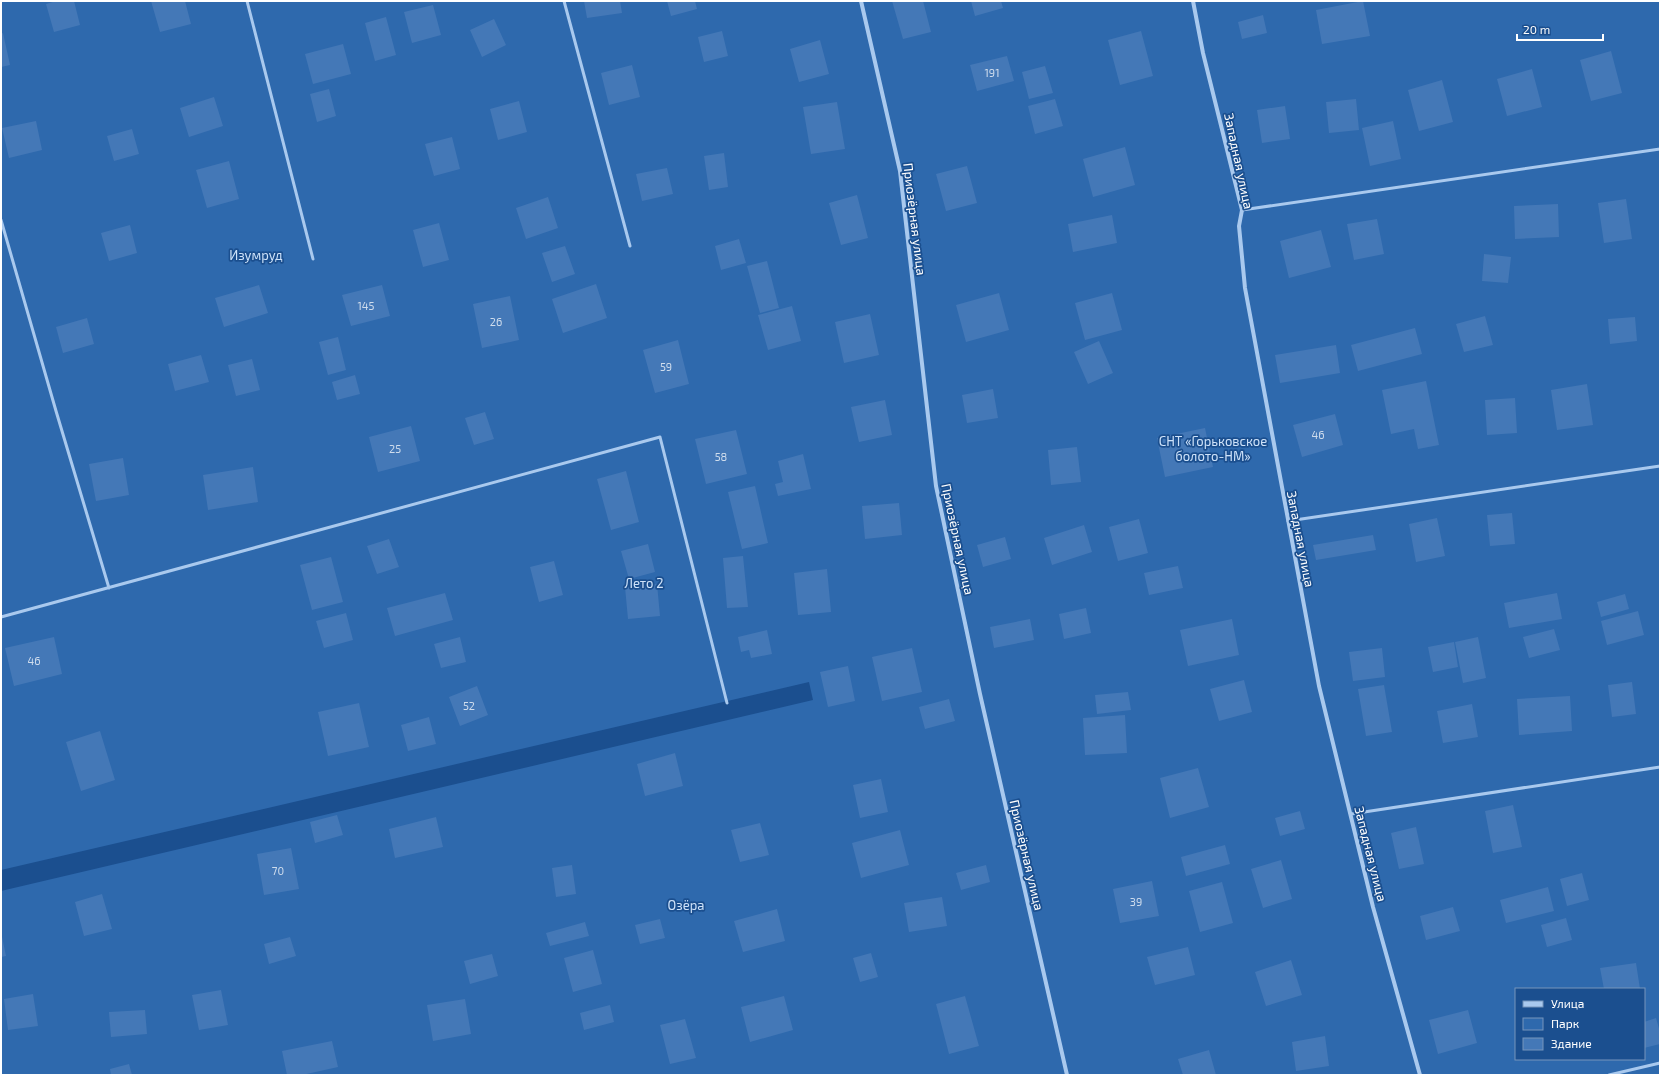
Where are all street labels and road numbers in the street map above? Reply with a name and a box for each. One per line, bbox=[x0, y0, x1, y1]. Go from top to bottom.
street label: Западная улица bbox=[1221, 112, 1257, 210]
street label: Приозёрная улица bbox=[900, 162, 930, 276]
street label: Приозёрная улица bbox=[938, 482, 978, 596]
street label: Западная улица bbox=[1284, 490, 1318, 588]
street label: Приозёрная улица bbox=[1006, 798, 1048, 912]
street label: Западная улица bbox=[1351, 805, 1391, 903]

